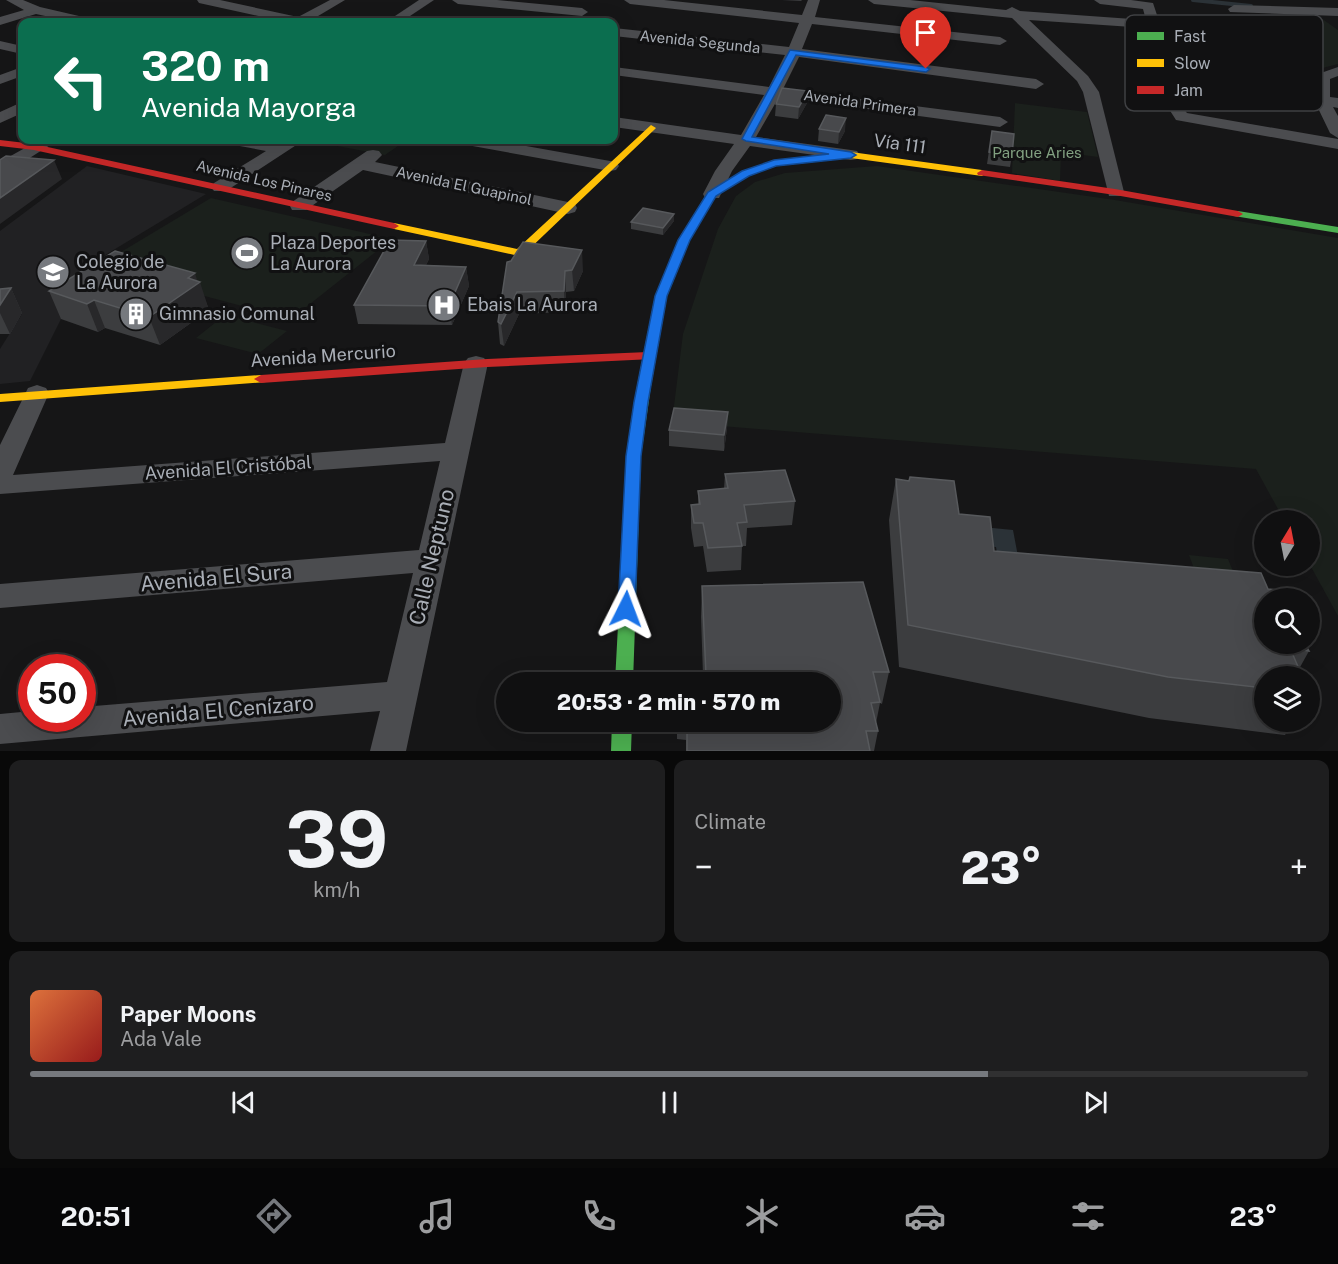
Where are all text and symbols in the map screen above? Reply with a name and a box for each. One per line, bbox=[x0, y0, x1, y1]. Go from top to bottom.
pin bbox=[900, 7, 951, 69]
legend bbox=[1125, 15, 1323, 111]
icon: arrive bbox=[909, 16, 942, 49]
street label: Avenida Segunda bbox=[639, 27, 761, 56]
text: Fast bbox=[1174, 27, 1206, 46]
text: 320 m bbox=[141, 41, 270, 90]
icon: left bbox=[42, 42, 120, 120]
text: Slow bbox=[1174, 54, 1211, 73]
text: Jam bbox=[1174, 81, 1203, 100]
street label: Avenida Primera bbox=[803, 86, 917, 119]
text: Avenida Mayorga bbox=[141, 91, 356, 123]
street label: Vía 111 bbox=[873, 129, 928, 158]
park label: Parque Aries bbox=[992, 144, 1082, 161]
street label: Avenida Los Pinares bbox=[194, 157, 334, 204]
street label: Avenida El Guapinol bbox=[395, 163, 534, 208]
place label: Plaza Deportes La Aurora bbox=[270, 232, 396, 274]
sports icon: Plaza Deportes La Aurora bbox=[229, 235, 265, 271]
place label: Colegio de La Aurora bbox=[76, 251, 164, 293]
school or university icon: Colegio de La Aurora bbox=[35, 254, 71, 290]
hospital icon: Ebais La Aurora bbox=[426, 287, 462, 323]
place label: Ebais La Aurora bbox=[467, 294, 598, 315]
building icon: Gimnasio Comunal bbox=[118, 296, 154, 332]
place label: Gimnasio Comunal bbox=[159, 303, 315, 324]
street label: Avenida Mercurio bbox=[250, 340, 396, 371]
street label: Avenida El Cristóbal bbox=[144, 451, 312, 484]
street label: Calle Neptuno bbox=[404, 487, 459, 627]
north arrow bbox=[1254, 510, 1320, 576]
map controls bbox=[1254, 510, 1320, 732]
street label: Avenida El Sura bbox=[139, 558, 293, 597]
position arrow bbox=[594, 577, 658, 641]
button: search bbox=[1254, 588, 1320, 654]
speed limit sign: 50 bbox=[18, 654, 96, 732]
button: layers bbox=[1254, 666, 1320, 732]
text: 20:53 · 2 min · 570 m bbox=[557, 689, 780, 715]
street label: Avenida El Cenízaro bbox=[121, 690, 315, 731]
text: 39 bbox=[285, 793, 388, 885]
text: Climate bbox=[695, 810, 766, 834]
text: 23° bbox=[960, 841, 1042, 894]
text: − bbox=[695, 848, 713, 886]
text: + bbox=[1290, 848, 1308, 886]
text: km/h bbox=[313, 878, 360, 902]
text: Paper Moons bbox=[120, 1001, 256, 1027]
text: Ada Vale bbox=[120, 1027, 202, 1051]
icon: previous bbox=[227, 1086, 260, 1119]
icon: pause bbox=[653, 1086, 686, 1119]
icon: next bbox=[1079, 1086, 1112, 1119]
icon: directions bbox=[253, 1195, 295, 1237]
icon: music bbox=[416, 1195, 458, 1237]
icon: phone bbox=[578, 1195, 620, 1237]
icon: climate bbox=[741, 1195, 783, 1237]
icon: car bbox=[904, 1195, 946, 1237]
icon: filters bbox=[1067, 1195, 1109, 1237]
text: 20:51 bbox=[60, 1200, 132, 1232]
text: 23° bbox=[1230, 1200, 1277, 1232]

